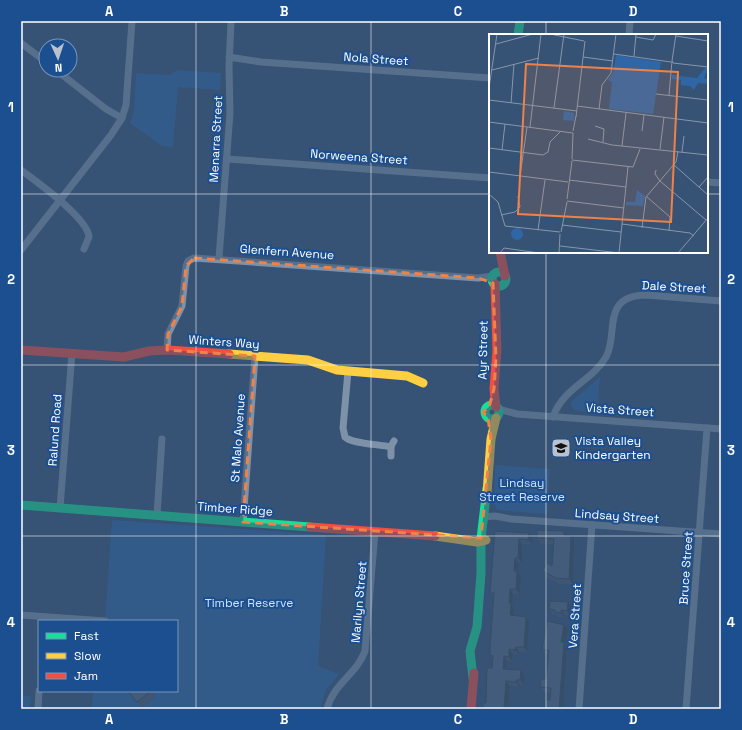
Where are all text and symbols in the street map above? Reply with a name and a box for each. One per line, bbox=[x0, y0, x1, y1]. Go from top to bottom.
text: A bbox=[105, 3, 114, 20]
text: B bbox=[280, 3, 289, 20]
text: C bbox=[454, 3, 462, 20]
text: D bbox=[629, 3, 638, 20]
inset map bbox=[489, 34, 708, 253]
north arrow bbox=[38, 38, 78, 78]
street label: Nola Street bbox=[343, 49, 409, 69]
text: N bbox=[54, 61, 63, 75]
street label: Menarra Street bbox=[206, 95, 226, 183]
text: 1 bbox=[8, 99, 14, 116]
text: 1 bbox=[728, 99, 734, 116]
street label: Norweena Street bbox=[310, 146, 408, 168]
street label: Glenfern Avenue bbox=[239, 241, 335, 263]
text: 2 bbox=[7, 271, 15, 288]
text: 2 bbox=[727, 271, 735, 288]
street label: Dale Street bbox=[641, 277, 707, 297]
street label: Ayr Street bbox=[474, 320, 492, 380]
street label: Winters Way bbox=[188, 332, 260, 352]
street label: Ralund Road bbox=[44, 393, 66, 467]
street label: St Malo Avenue bbox=[227, 393, 249, 483]
street label: Vista Street bbox=[585, 400, 655, 420]
place label: Vista Valley Kindergarten bbox=[575, 433, 651, 463]
school or university icon: Vista Valley Kindergarten bbox=[550, 437, 572, 459]
text: 3 bbox=[7, 442, 15, 459]
text: 3 bbox=[727, 442, 735, 459]
park label: Lindsay Street Reserve bbox=[479, 475, 565, 505]
street label: Timber Ridge bbox=[197, 498, 273, 520]
street label: Lindsay Street bbox=[574, 505, 660, 527]
street label: Bruce Street bbox=[675, 531, 697, 605]
street label: Marilyn Street bbox=[347, 560, 371, 644]
street label: Vera Street bbox=[565, 583, 585, 649]
park label: Timber Reserve bbox=[205, 595, 293, 611]
text: 4 bbox=[7, 614, 15, 631]
text: 4 bbox=[727, 614, 735, 631]
legend bbox=[38, 620, 178, 692]
text: Fast bbox=[74, 628, 99, 644]
text: Slow bbox=[74, 648, 101, 664]
text: Jam bbox=[74, 668, 98, 684]
text: A bbox=[105, 711, 114, 728]
text: B bbox=[280, 711, 289, 728]
text: C bbox=[454, 711, 462, 728]
text: D bbox=[629, 711, 638, 728]

